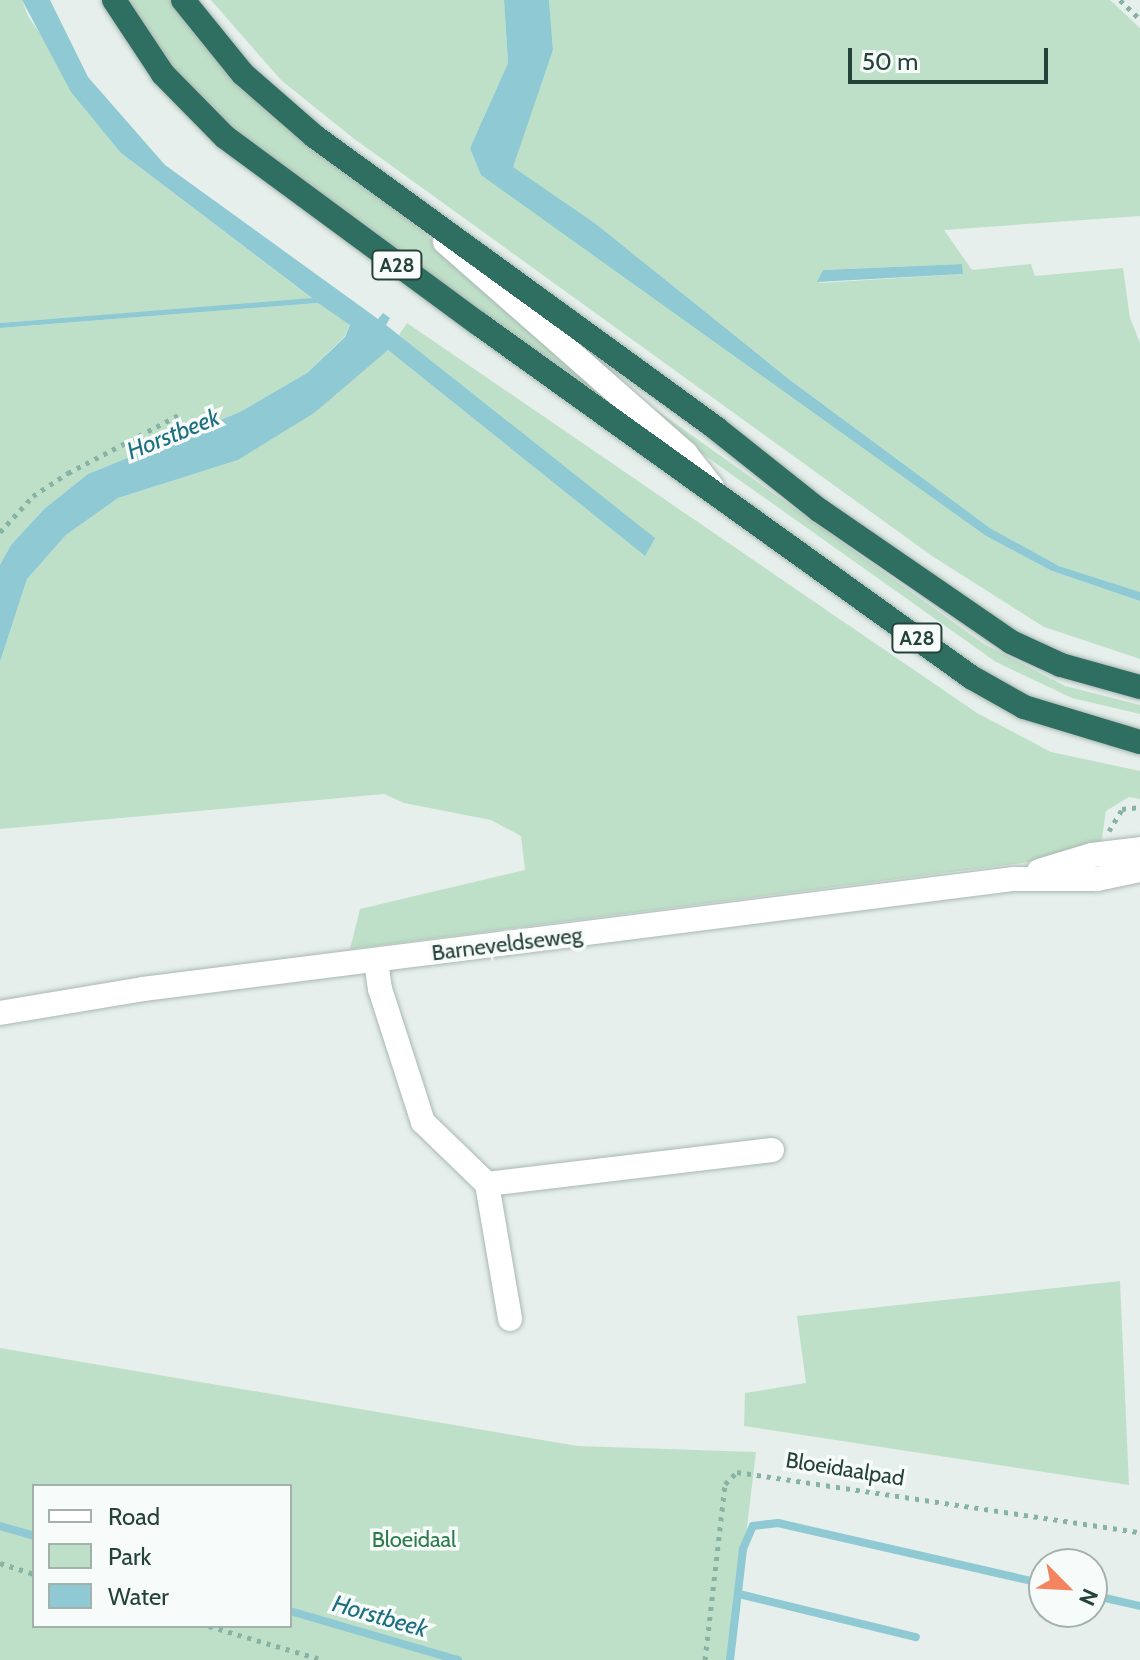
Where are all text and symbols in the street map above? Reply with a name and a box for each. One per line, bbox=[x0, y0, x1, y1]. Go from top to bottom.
scale bar bbox=[852, 32, 1052, 82]
text: 50 m bbox=[862, 47, 918, 76]
road number: A28 bbox=[371, 249, 423, 281]
water label: Horstbeek bbox=[123, 402, 223, 466]
road number: A28 bbox=[891, 622, 943, 654]
street label: Barneveldseweg bbox=[430, 922, 584, 966]
street label: Bloeidaalpad bbox=[784, 1447, 906, 1491]
legend bbox=[32, 1484, 292, 1628]
text: Road bbox=[108, 1502, 160, 1531]
park label: Bloeidaal bbox=[372, 1527, 456, 1553]
text: Park bbox=[108, 1542, 151, 1571]
north arrow bbox=[1028, 1548, 1108, 1628]
text: Water bbox=[108, 1582, 169, 1611]
text: N bbox=[1073, 1585, 1104, 1610]
water label: Horstbeek bbox=[329, 1589, 431, 1643]

